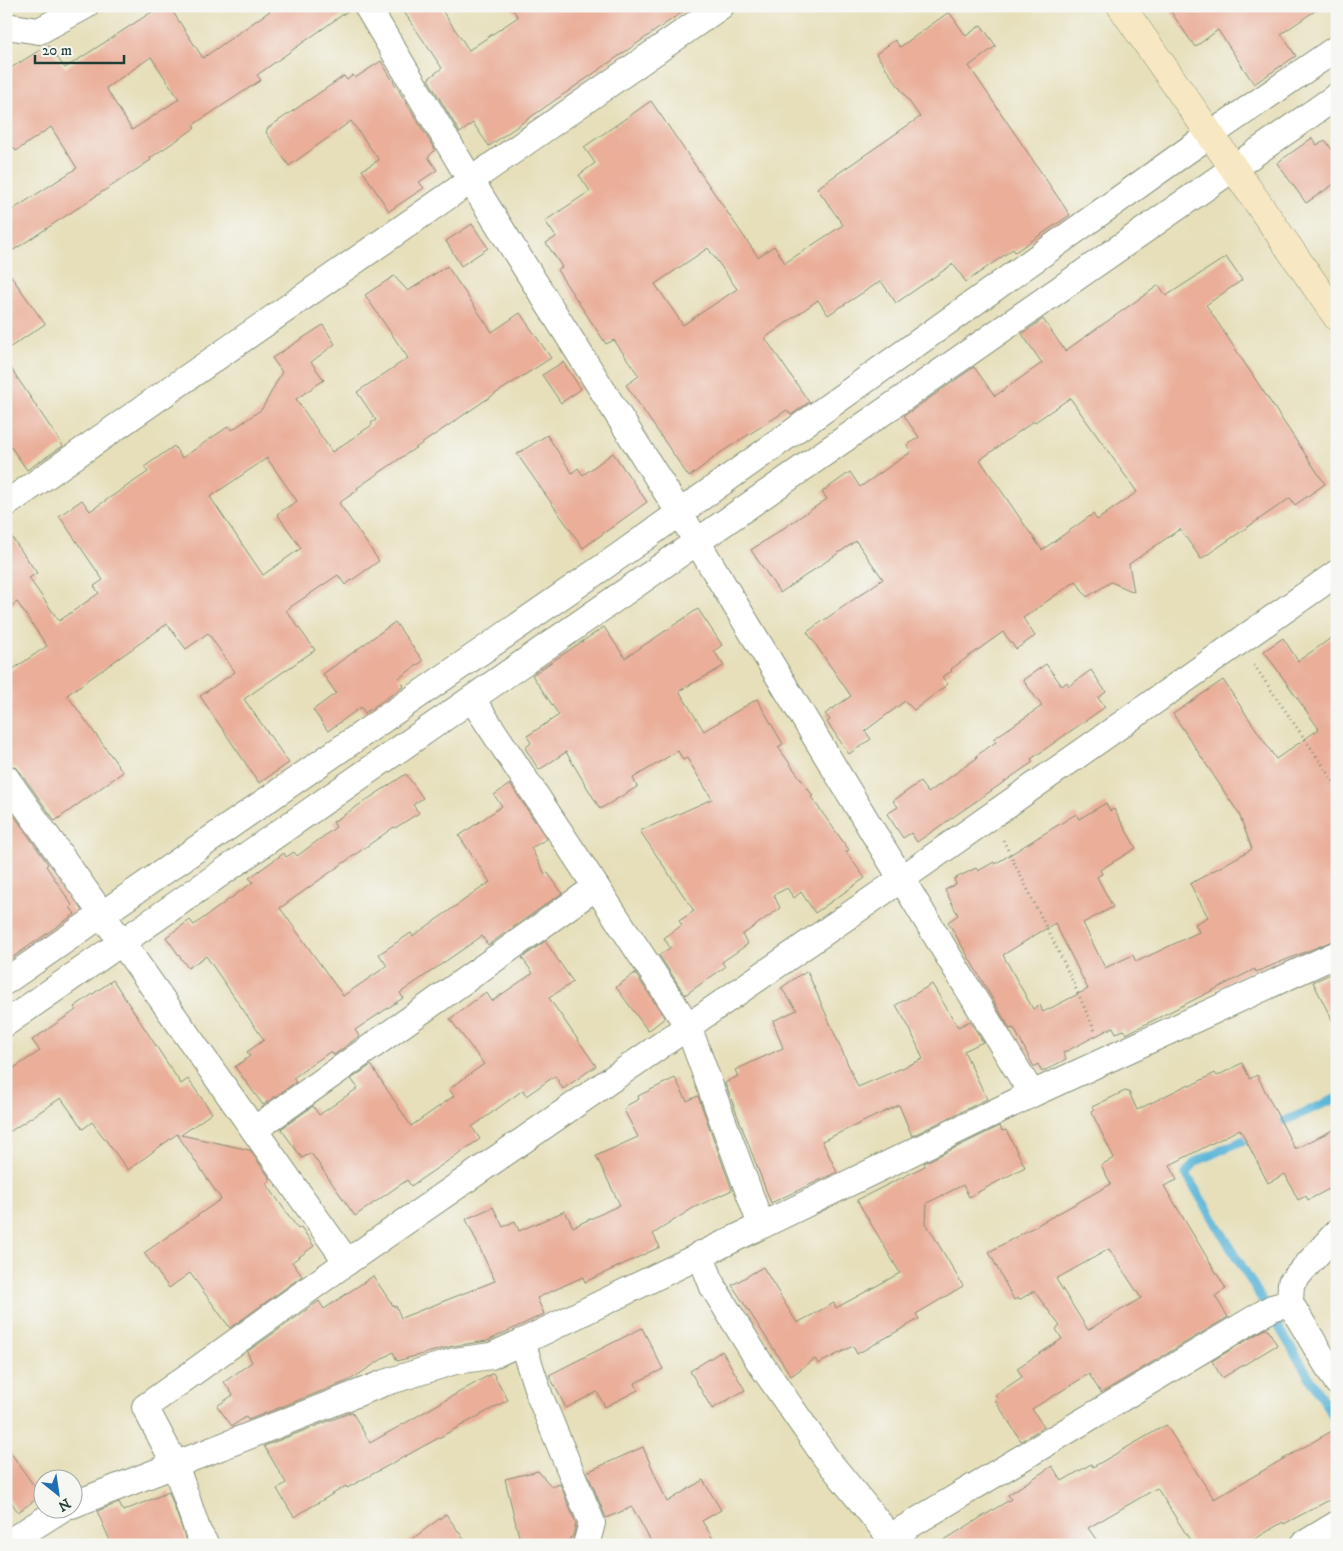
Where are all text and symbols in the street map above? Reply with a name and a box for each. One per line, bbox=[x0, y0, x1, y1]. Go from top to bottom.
scale bar bbox=[35, 32, 124, 64]
text: 20 m bbox=[42, 41, 72, 60]
north arrow bbox=[32, 1468, 82, 1518]
text: N bbox=[54, 1494, 73, 1515]

